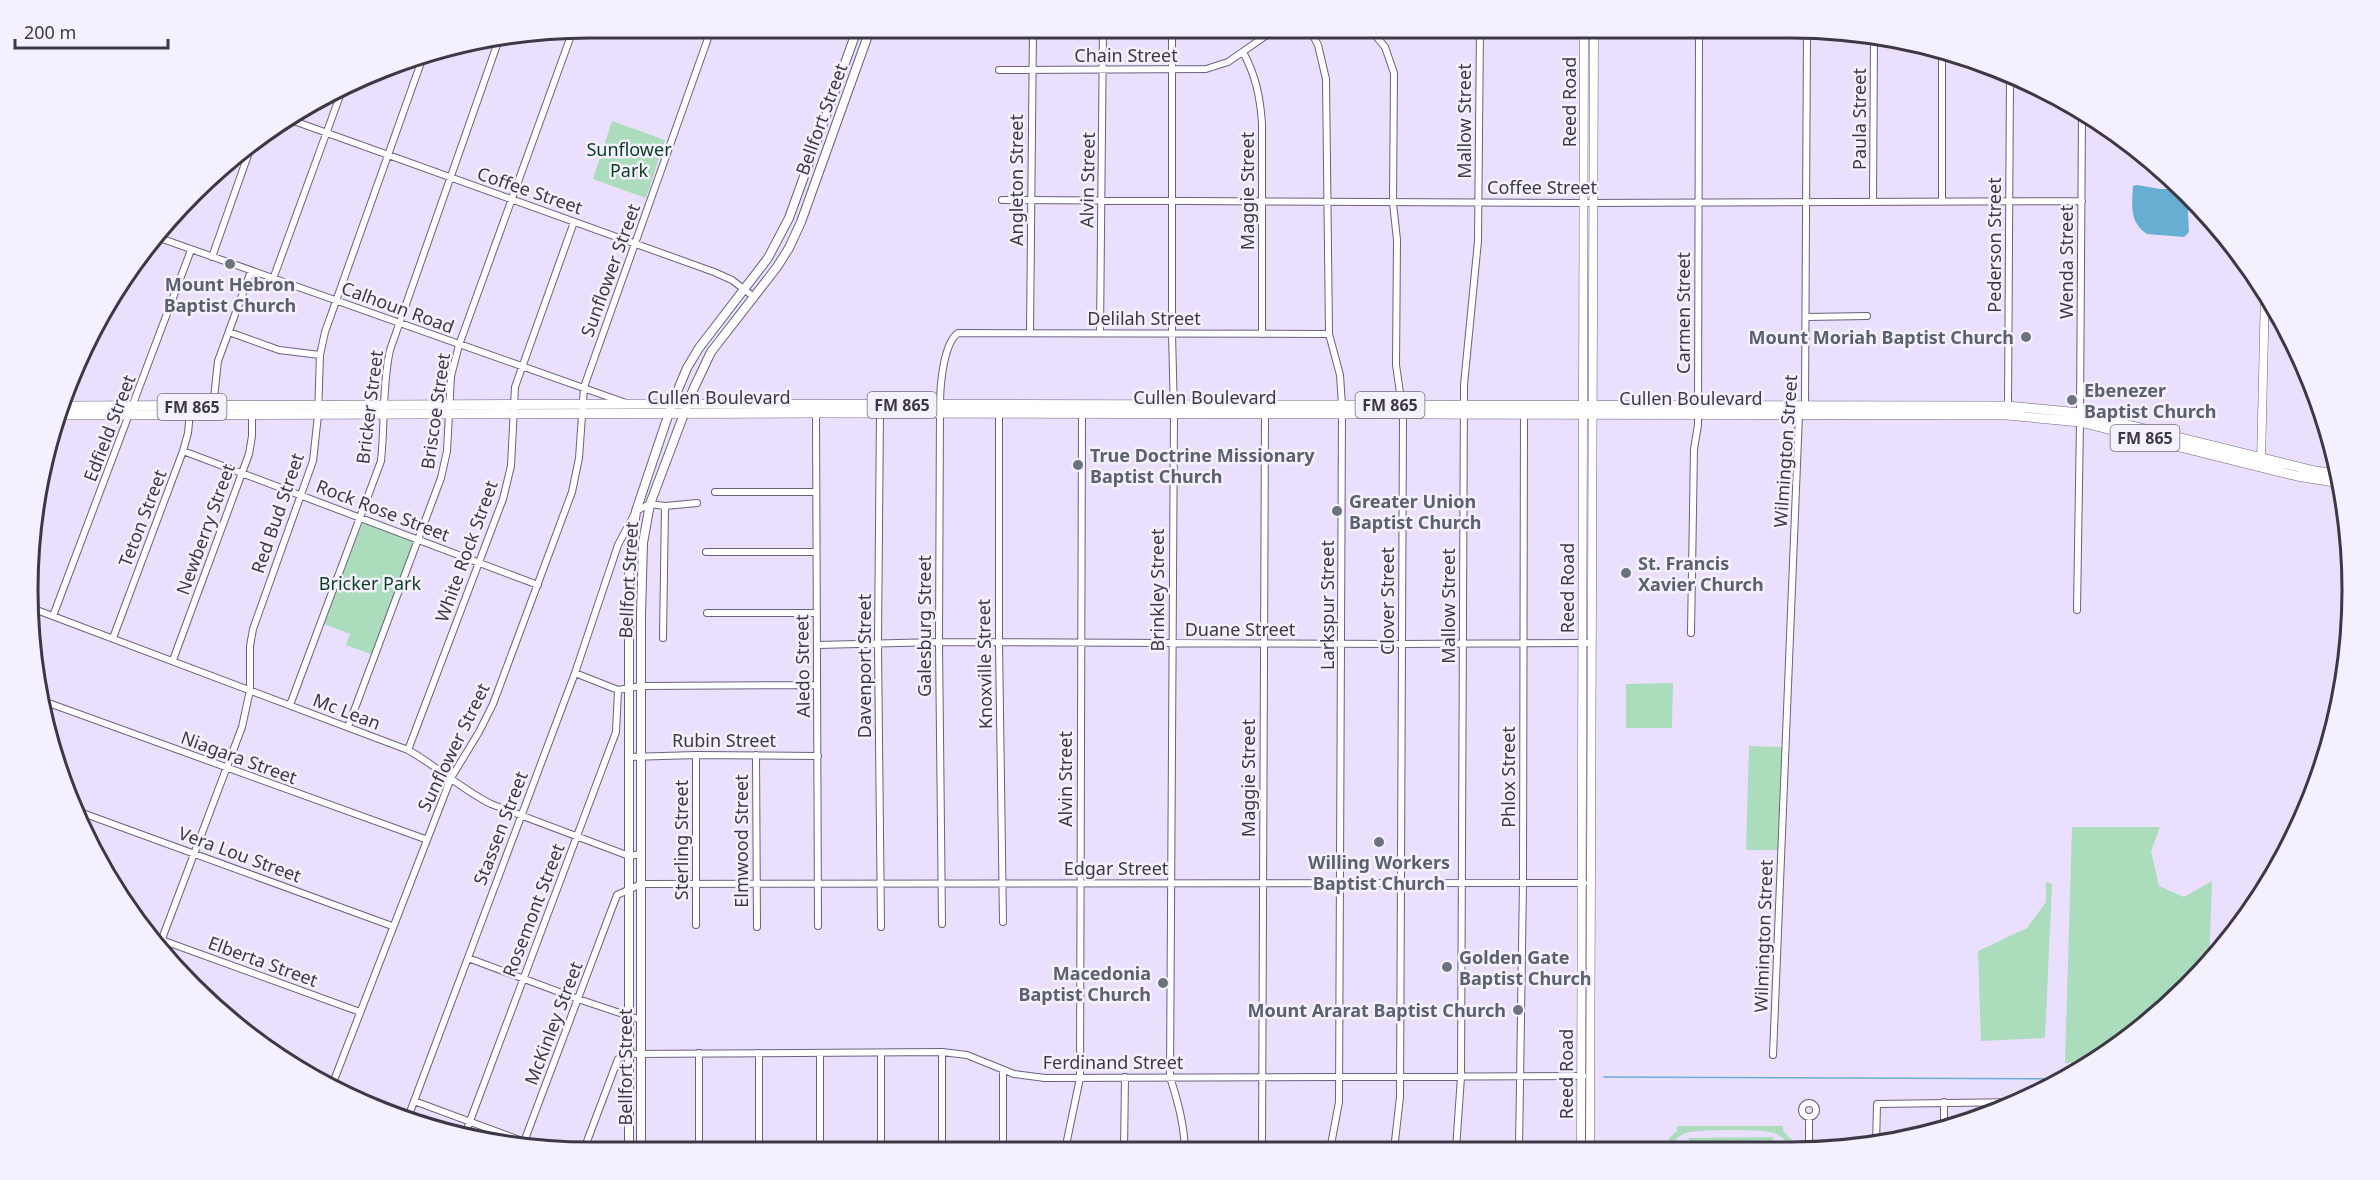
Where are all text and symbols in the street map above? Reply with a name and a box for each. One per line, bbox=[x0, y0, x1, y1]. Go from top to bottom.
scale bar bbox=[15, 12, 168, 50]
text: 200 m bbox=[24, 20, 76, 44]
street label: Chain Street bbox=[1074, 43, 1178, 67]
street label: Reed Road bbox=[1557, 57, 1581, 147]
street label: Bellfort Street bbox=[790, 59, 852, 178]
street label: Mallow Street bbox=[1452, 63, 1476, 179]
street label: Paula Street bbox=[1847, 68, 1871, 170]
street label: Angleton Street bbox=[1004, 114, 1028, 246]
street label: Alvin Street bbox=[1074, 131, 1100, 228]
street label: Maggie Street bbox=[1235, 131, 1259, 250]
park label: Sunflower Park bbox=[586, 137, 672, 182]
street label: Coffee Street bbox=[474, 161, 586, 219]
street label: Coffee Street bbox=[1487, 175, 1597, 199]
street label: Pederson Street bbox=[1982, 177, 2006, 313]
street label: Sunflower Street bbox=[575, 200, 645, 340]
street label: Wenda Street bbox=[2054, 205, 2078, 319]
street label: Carmen Street bbox=[1671, 252, 1695, 374]
marker: Mount Hebron Baptist Church bbox=[223, 257, 237, 271]
place label: Mount Hebron Baptist Church bbox=[164, 272, 296, 317]
street label: Calhoun Road bbox=[338, 275, 458, 339]
street label: Delilah Street bbox=[1087, 306, 1201, 330]
place label: Mount Moriah Baptist Church bbox=[1749, 325, 2014, 349]
marker: Mount Moriah Baptist Church bbox=[2019, 330, 2033, 344]
street label: Bricker Street bbox=[350, 348, 388, 465]
street label: Briscoe Street bbox=[415, 351, 455, 471]
street label: Edfield Street bbox=[78, 371, 141, 485]
street label: Wilmington Street bbox=[1768, 373, 1802, 528]
place label: Ebenezer Baptist Church bbox=[2084, 378, 2216, 423]
street label: Cullen Boulevard bbox=[647, 385, 791, 409]
street label: Cullen Boulevard bbox=[1133, 385, 1277, 409]
street label: Cullen Boulevard bbox=[1619, 386, 1763, 410]
road number: FM 865 bbox=[868, 392, 936, 418]
road number: FM 865 bbox=[1356, 392, 1424, 418]
marker: Ebenezer Baptist Church bbox=[2065, 393, 2079, 407]
road number: FM 865 bbox=[158, 394, 226, 420]
road number: FM 865 bbox=[2110, 425, 2180, 451]
place label: True Doctrine Missionary Baptist Church bbox=[1090, 443, 1315, 488]
street label: Red Bud Street bbox=[245, 449, 309, 576]
marker: True Doctrine Missionary Baptist Church bbox=[1071, 458, 1085, 472]
street label: Newberry Street bbox=[170, 460, 240, 598]
street label: Teton Street bbox=[112, 465, 172, 570]
street label: Rock Rose Street bbox=[313, 474, 453, 547]
street label: White Rock Street bbox=[429, 476, 503, 625]
place label: Greater Union Baptist Church bbox=[1349, 489, 1481, 534]
marker: Greater Union Baptist Church bbox=[1330, 504, 1344, 518]
street label: Bellfort Street bbox=[613, 520, 643, 639]
street label: Brinkley Street bbox=[1145, 528, 1169, 652]
street label: Larkspur Street bbox=[1315, 540, 1339, 670]
street label: Reed Road bbox=[1555, 543, 1579, 633]
street label: Clover Street bbox=[1375, 546, 1399, 655]
street label: Mallow Street bbox=[1436, 548, 1460, 664]
place label: St. Francis Xavier Church bbox=[1638, 551, 1764, 596]
street label: Galesburg Street bbox=[912, 554, 936, 697]
marker: St. Francis Xavier Church bbox=[1619, 566, 1633, 580]
park label: Bricker Park bbox=[319, 571, 422, 595]
street label: Davenport Street bbox=[852, 593, 876, 738]
street label: Knoxville Street bbox=[971, 598, 997, 729]
street label: Aledo Street bbox=[789, 614, 815, 718]
street label: Duane Street bbox=[1185, 617, 1296, 641]
street label: Sunflower Street bbox=[411, 678, 495, 815]
street label: Mc Lean bbox=[310, 687, 384, 735]
street label: Maggie Street bbox=[1236, 718, 1260, 837]
street label: Niagara Street bbox=[178, 725, 301, 789]
street label: Phlox Street bbox=[1496, 726, 1520, 828]
street label: Rubin Street bbox=[672, 728, 777, 752]
street label: Alvin Street bbox=[1053, 731, 1077, 827]
street label: Stassen Street bbox=[467, 767, 533, 888]
street label: Elmwood Street bbox=[729, 774, 753, 908]
street label: Sterling Street bbox=[669, 779, 693, 900]
street label: Vera Lou Street bbox=[175, 821, 305, 887]
marker: Willing Workers Baptist Church bbox=[1372, 835, 1386, 849]
street label: Rosemont Street bbox=[497, 839, 570, 980]
place label: Willing Workers Baptist Church bbox=[1308, 850, 1450, 895]
street label: Edgar Street bbox=[1064, 856, 1169, 880]
street label: Wilmington Street bbox=[1748, 859, 1778, 1013]
street label: Elberta Street bbox=[205, 930, 322, 992]
place label: Golden Gate Baptist Church bbox=[1459, 945, 1591, 990]
street label: McKinley Street bbox=[518, 957, 588, 1088]
marker: Golden Gate Baptist Church bbox=[1440, 960, 1454, 974]
place label: Macedonia Baptist Church bbox=[1019, 961, 1151, 1006]
marker: Macedonia Baptist Church bbox=[1156, 976, 1170, 990]
place label: Mount Ararat Baptist Church bbox=[1248, 998, 1506, 1022]
marker: Mount Ararat Baptist Church bbox=[1511, 1003, 1525, 1017]
street label: Bellfort Street bbox=[613, 1008, 637, 1126]
street label: Reed Road bbox=[1554, 1029, 1578, 1119]
street label: Ferdinand Street bbox=[1043, 1050, 1184, 1074]

